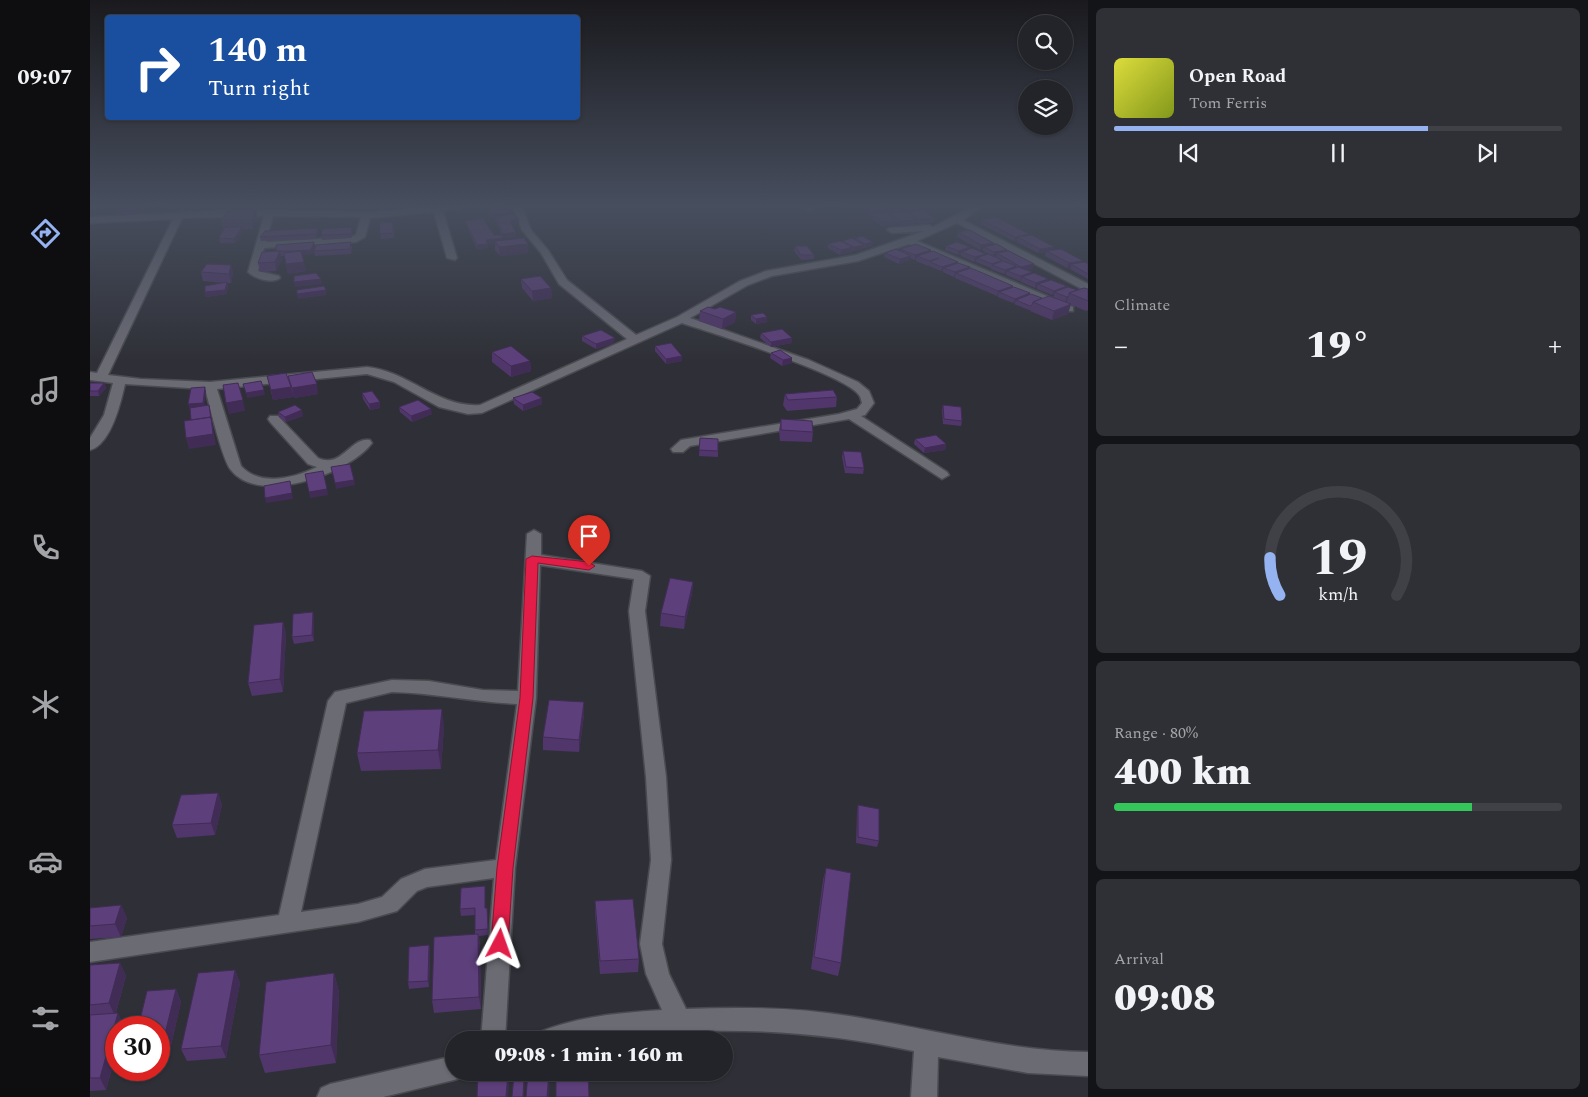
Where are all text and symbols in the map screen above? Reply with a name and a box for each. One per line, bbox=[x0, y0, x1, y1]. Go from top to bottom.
map controls bbox=[1018, 15, 1073, 135]
button: search bbox=[1018, 15, 1073, 70]
text: 140 m bbox=[208, 24, 307, 77]
icon: right bbox=[125, 35, 190, 100]
text: 09:07 bbox=[17, 61, 73, 94]
text: Open Road bbox=[1189, 62, 1286, 91]
text: Turn right bbox=[208, 72, 310, 105]
button: layers bbox=[1018, 80, 1073, 135]
text: Tom Ferris bbox=[1189, 91, 1267, 115]
icon: previous bbox=[1175, 139, 1203, 167]
icon: pause bbox=[1324, 139, 1352, 167]
icon: next bbox=[1473, 139, 1501, 167]
icon: directions bbox=[28, 216, 63, 251]
text: Climate bbox=[1114, 293, 1170, 317]
text: 19° bbox=[1306, 317, 1370, 375]
text: − bbox=[1114, 325, 1128, 368]
text: + bbox=[1548, 325, 1562, 368]
icon: music bbox=[28, 373, 63, 408]
pin bbox=[568, 515, 610, 566]
text: 19 bbox=[1309, 519, 1367, 598]
icon: arrive bbox=[575, 522, 603, 550]
icon: phone bbox=[28, 530, 63, 565]
text: km/h bbox=[1318, 581, 1358, 608]
icon: climate bbox=[28, 687, 63, 722]
text: Range · 80% bbox=[1114, 721, 1198, 745]
text: 400 km bbox=[1114, 744, 1251, 802]
icon: car bbox=[28, 844, 63, 879]
position arrow bbox=[473, 917, 525, 969]
text: Arrival bbox=[1114, 947, 1164, 971]
text: 09:08 bbox=[1114, 970, 1216, 1028]
icon: filters bbox=[28, 1001, 63, 1036]
speed limit sign: 30 bbox=[105, 1016, 170, 1081]
text: 09:08 · 1 min · 160 m bbox=[495, 1041, 683, 1070]

